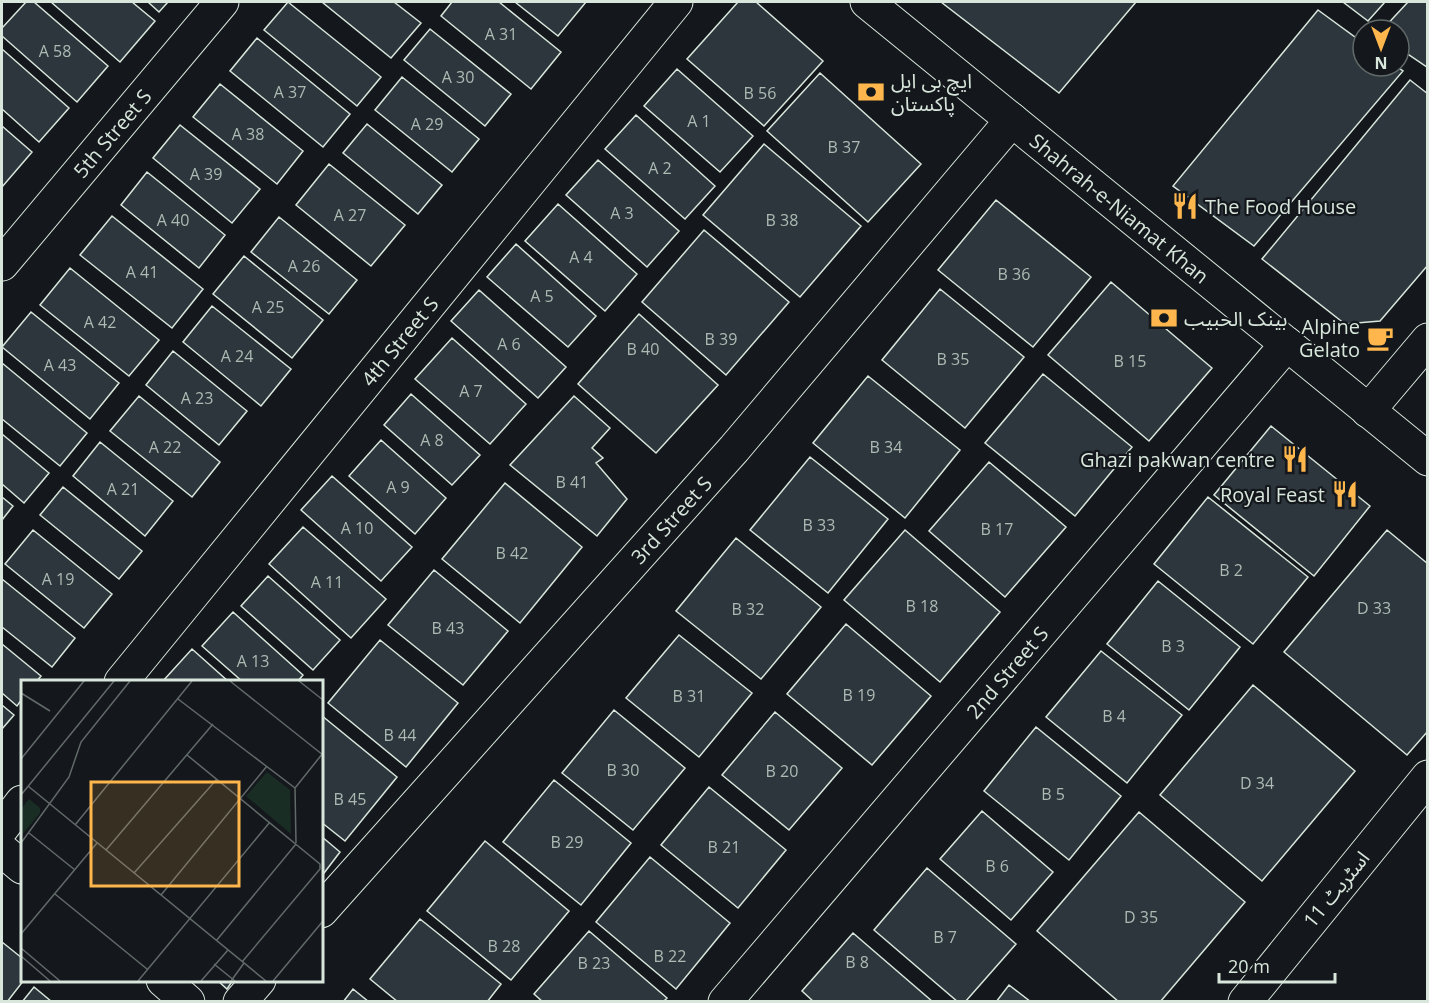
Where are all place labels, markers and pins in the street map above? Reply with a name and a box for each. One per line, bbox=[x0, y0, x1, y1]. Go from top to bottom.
place label: ایچ بی ایل پاکستان bbox=[891, 67, 972, 117]
bank icon: ایچ بی ایل پاکستان bbox=[856, 77, 886, 107]
restaurant icon: The Food House bbox=[1170, 191, 1200, 221]
place label: The Food House bbox=[1205, 193, 1356, 220]
bank icon: بينک الحبيب bbox=[1149, 303, 1179, 333]
place label: بينک الحبيب bbox=[1184, 305, 1287, 332]
place label: Alpine Gelato bbox=[1299, 313, 1360, 363]
cafe icon: Alpine Gelato bbox=[1365, 323, 1395, 353]
restaurant icon: Ghazi pakwan centre bbox=[1280, 444, 1310, 474]
place label: Ghazi pakwan centre bbox=[1080, 446, 1275, 473]
restaurant icon: Royal Feast bbox=[1330, 479, 1360, 509]
place label: Royal Feast bbox=[1220, 481, 1325, 508]

